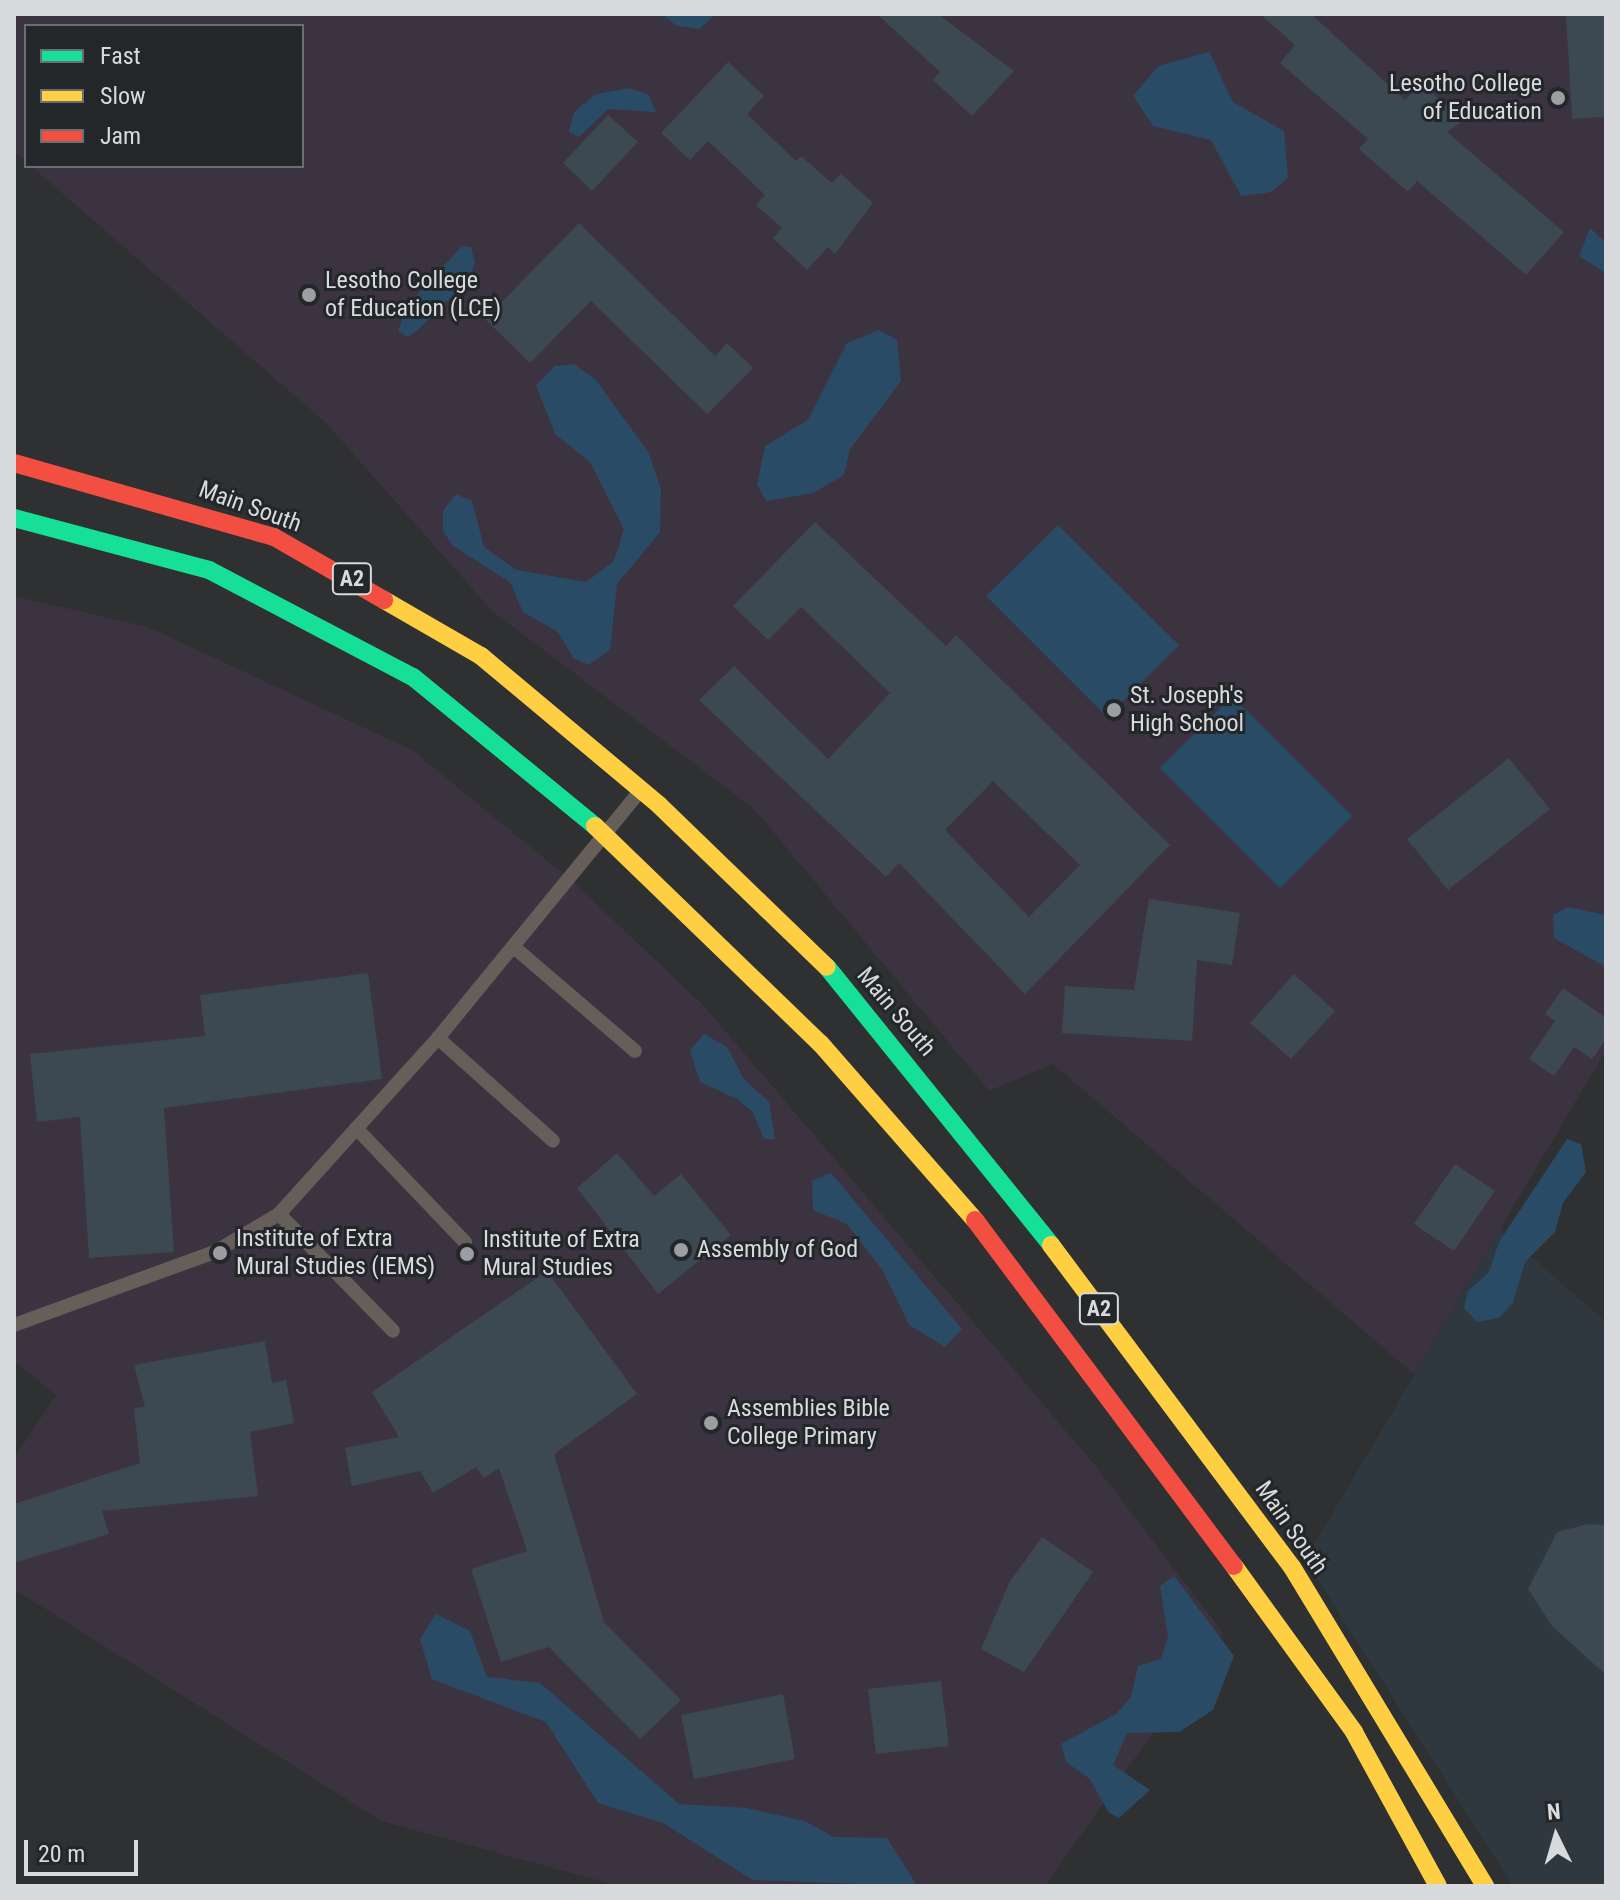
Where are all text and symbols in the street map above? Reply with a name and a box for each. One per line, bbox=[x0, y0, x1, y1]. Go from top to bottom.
legend bbox=[24, 24, 304, 168]
text: Fast bbox=[100, 42, 141, 70]
place label: Lesotho College of Education bbox=[1389, 70, 1542, 126]
text: Slow bbox=[100, 82, 146, 110]
marker: Lesotho College of Education bbox=[1549, 89, 1567, 107]
text: Jam bbox=[100, 122, 141, 150]
place label: Lesotho College of Education (LCE) bbox=[325, 267, 501, 323]
marker: Lesotho College of Education (LCE) bbox=[300, 286, 318, 304]
street label: Main South bbox=[195, 475, 305, 539]
road number: A2 bbox=[330, 561, 374, 597]
place label: St. Joseph's High School bbox=[1130, 682, 1244, 738]
marker: St. Joseph's High School bbox=[1105, 701, 1123, 719]
street label: Main South bbox=[851, 962, 941, 1062]
place label: Institute of Extra Mural Studies (IEMS) bbox=[236, 1225, 435, 1281]
place label: Institute of Extra Mural Studies bbox=[483, 1226, 640, 1282]
place label: Assembly of God bbox=[697, 1236, 858, 1264]
marker: Assembly of God bbox=[672, 1241, 690, 1259]
marker: Institute of Extra Mural Studies (IEMS) bbox=[211, 1244, 229, 1262]
marker: Institute of Extra Mural Studies bbox=[458, 1245, 476, 1263]
road number: A2 bbox=[1077, 1291, 1121, 1327]
place label: Assemblies Bible College Primary bbox=[727, 1395, 890, 1451]
marker: Assemblies Bible College Primary bbox=[702, 1414, 720, 1432]
street label: Main South bbox=[1249, 1476, 1333, 1580]
north arrow bbox=[1516, 1796, 1596, 1876]
text: N bbox=[1546, 1799, 1562, 1825]
scale bar bbox=[28, 1824, 142, 1874]
text: 20 m bbox=[38, 1840, 85, 1868]

